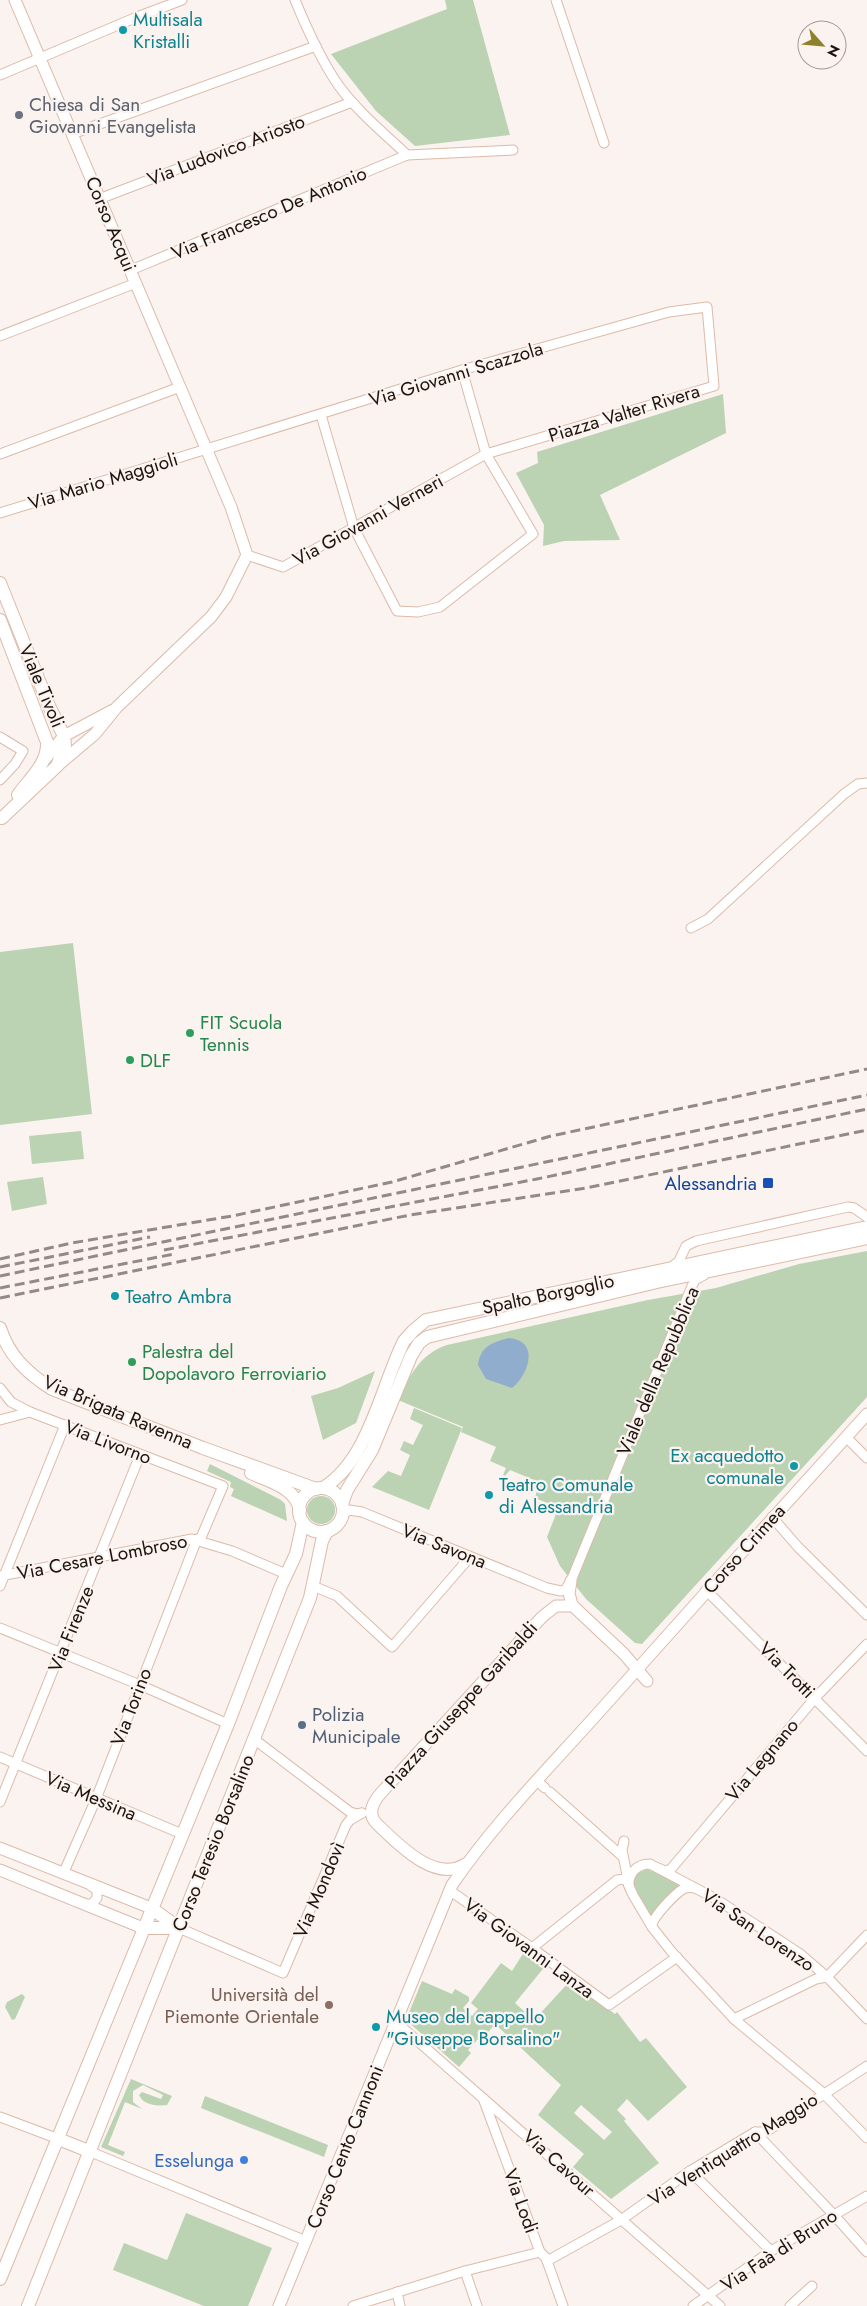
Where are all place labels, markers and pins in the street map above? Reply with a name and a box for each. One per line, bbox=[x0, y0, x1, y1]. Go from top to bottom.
place label: Multisala Kristalli bbox=[133, 6, 203, 55]
marker: Multisala Kristalli bbox=[117, 24, 129, 36]
place label: Chiesa di San Giovanni Evangelista bbox=[29, 91, 196, 140]
marker: Chiesa di San Giovanni Evangelista bbox=[13, 109, 25, 121]
place label: FIT Scuola Tennis bbox=[200, 1009, 282, 1058]
marker: FIT Scuola Tennis bbox=[184, 1027, 196, 1039]
place label: DLF bbox=[140, 1047, 171, 1074]
marker: DLF bbox=[124, 1054, 136, 1066]
place label: Alessandria bbox=[664, 1170, 757, 1197]
marker: Alessandria bbox=[761, 1176, 775, 1190]
place label: Teatro Ambra bbox=[125, 1283, 232, 1310]
marker: Teatro Ambra bbox=[109, 1290, 121, 1302]
place label: Palestra del Dopolavoro Ferroviario bbox=[142, 1338, 327, 1387]
marker: Palestra del Dopolavoro Ferroviario bbox=[126, 1356, 138, 1368]
place label: Ex acquedotto comunale bbox=[670, 1442, 784, 1491]
marker: Ex acquedotto comunale bbox=[788, 1460, 800, 1472]
place label: Teatro Comunale di Alessandria bbox=[499, 1471, 633, 1520]
marker: Teatro Comunale di Alessandria bbox=[483, 1489, 495, 1501]
place label: Polizia Municipale bbox=[312, 1701, 401, 1750]
marker: Polizia Municipale bbox=[296, 1719, 308, 1731]
place label: Università del Piemonte Orientale bbox=[165, 1981, 319, 2030]
marker: Università del Piemonte Orientale bbox=[323, 1999, 335, 2011]
place label: Museo del cappello "Giuseppe Borsalino" bbox=[386, 2003, 561, 2052]
marker: Museo del cappello "Giuseppe Borsalino" bbox=[370, 2021, 382, 2033]
place label: Esselunga bbox=[154, 2147, 234, 2174]
marker: Esselunga bbox=[238, 2154, 250, 2166]

